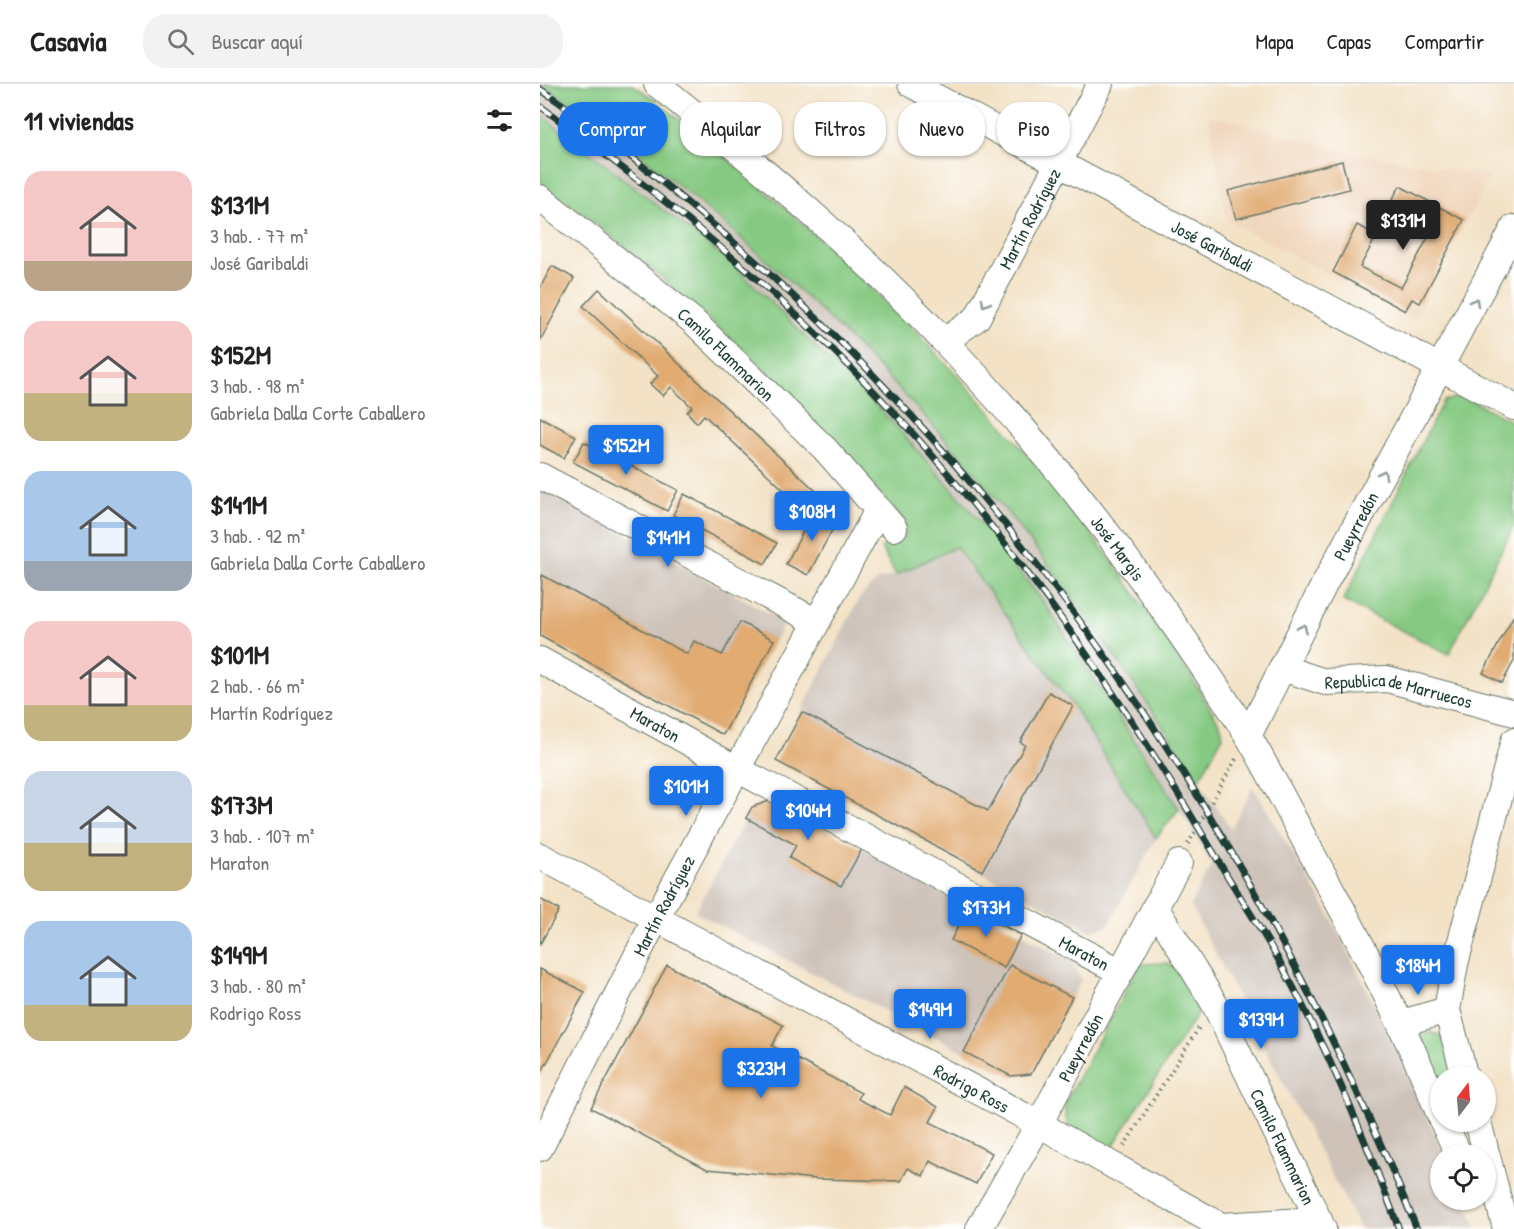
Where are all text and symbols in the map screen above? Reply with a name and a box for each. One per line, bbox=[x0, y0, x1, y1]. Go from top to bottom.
search box bbox=[143, 14, 563, 68]
text: Casavia bbox=[30, 22, 107, 60]
icon: search bbox=[164, 25, 197, 58]
text: Buscar aquí bbox=[212, 26, 303, 56]
text: Mapa bbox=[1255, 27, 1293, 56]
text: Capas bbox=[1326, 27, 1371, 56]
text: Compartir bbox=[1404, 27, 1484, 56]
chip: Comprar bbox=[558, 102, 668, 156]
chip: Alquilar bbox=[680, 102, 782, 156]
chip: Filtros bbox=[794, 102, 886, 156]
chip: Nuevo bbox=[898, 102, 985, 156]
chip: Piso bbox=[997, 102, 1070, 156]
text: 11 viviendas bbox=[24, 103, 134, 138]
icon: filters bbox=[483, 104, 516, 137]
street label: Martín Rodríguez bbox=[993, 163, 1066, 273]
text: $131M bbox=[210, 187, 269, 222]
icon: home bbox=[72, 195, 144, 267]
pin: $131M bbox=[1361, 200, 1445, 251]
text: $131M bbox=[1380, 206, 1426, 233]
street label: José Garibaldi bbox=[1167, 213, 1258, 278]
text: 3 hab. · 77 m² bbox=[210, 222, 308, 249]
text: José Garibaldi bbox=[210, 249, 309, 276]
one-way arrow bbox=[980, 297, 992, 308]
one-way arrow bbox=[1468, 298, 1479, 308]
street label: Camilo Flammarion bbox=[672, 301, 780, 406]
text: $152M bbox=[210, 337, 271, 372]
icon: home bbox=[72, 345, 144, 417]
text: 3 hab. · 98 m² bbox=[210, 372, 304, 399]
text: Gabriela Dalla Corte Caballero bbox=[210, 399, 425, 426]
pin: $152M bbox=[584, 425, 668, 476]
text: $152M bbox=[602, 431, 650, 458]
one-way arrow bbox=[1376, 470, 1387, 480]
text: $141M bbox=[210, 487, 267, 522]
street label: Pueyrredón bbox=[1327, 487, 1384, 564]
pin: $108M bbox=[770, 491, 854, 542]
icon: home bbox=[72, 495, 144, 567]
text: $108M bbox=[789, 497, 835, 524]
street label: José Margis bbox=[1085, 510, 1151, 586]
pin: $141M bbox=[626, 517, 710, 568]
text: 3 hab. · 92 m² bbox=[210, 522, 305, 549]
text: $141M bbox=[646, 523, 690, 550]
text: Gabriela Dalla Corte Caballero bbox=[210, 549, 425, 576]
one-way arrow bbox=[1295, 623, 1307, 634]
text: $101M bbox=[210, 637, 269, 672]
icon: home bbox=[72, 645, 144, 717]
street label: Republica de Marruecos bbox=[1324, 666, 1475, 714]
text: 2 hab. · 66 m² bbox=[210, 672, 305, 699]
text: Martín Rodríguez bbox=[210, 699, 333, 726]
street label: Maraton bbox=[626, 700, 685, 748]
pin: $101M bbox=[644, 766, 728, 817]
text: $101M bbox=[663, 772, 709, 799]
text: $173M bbox=[210, 787, 273, 822]
pin: $104M bbox=[766, 790, 850, 841]
icon: home bbox=[72, 795, 144, 867]
text: $104M bbox=[785, 796, 831, 823]
text: 3 hab. · 107 m² bbox=[210, 822, 314, 849]
text: Maraton bbox=[210, 849, 269, 876]
street label: Martín Rodríguez bbox=[626, 850, 700, 960]
pin: $173M bbox=[944, 887, 1028, 938]
text: $173M bbox=[962, 893, 1010, 920]
street label: Maraton bbox=[1055, 929, 1114, 976]
text: $149M bbox=[210, 937, 267, 972]
icon: home bbox=[72, 945, 144, 1017]
pin: $184M bbox=[1376, 945, 1460, 996]
text: $184M bbox=[1395, 951, 1441, 978]
text: 3 hab. · 80 m² bbox=[210, 972, 306, 999]
pin: $149M bbox=[888, 989, 972, 1040]
text: $149M bbox=[908, 995, 952, 1022]
text: Rodrigo Ross bbox=[210, 999, 301, 1026]
pin: $139M bbox=[1219, 999, 1303, 1050]
text: $139M bbox=[1238, 1005, 1284, 1032]
street label: Pueyrredón bbox=[1052, 1009, 1109, 1086]
pin: $323M bbox=[719, 1048, 803, 1099]
text: $323M bbox=[736, 1054, 786, 1081]
street label: Rodrigo Ross bbox=[930, 1057, 1014, 1118]
north arrow bbox=[1430, 1066, 1496, 1132]
map controls bbox=[1430, 1066, 1496, 1210]
street label: Camilo Flammarion bbox=[1245, 1084, 1322, 1209]
button: locate bbox=[1430, 1144, 1496, 1210]

